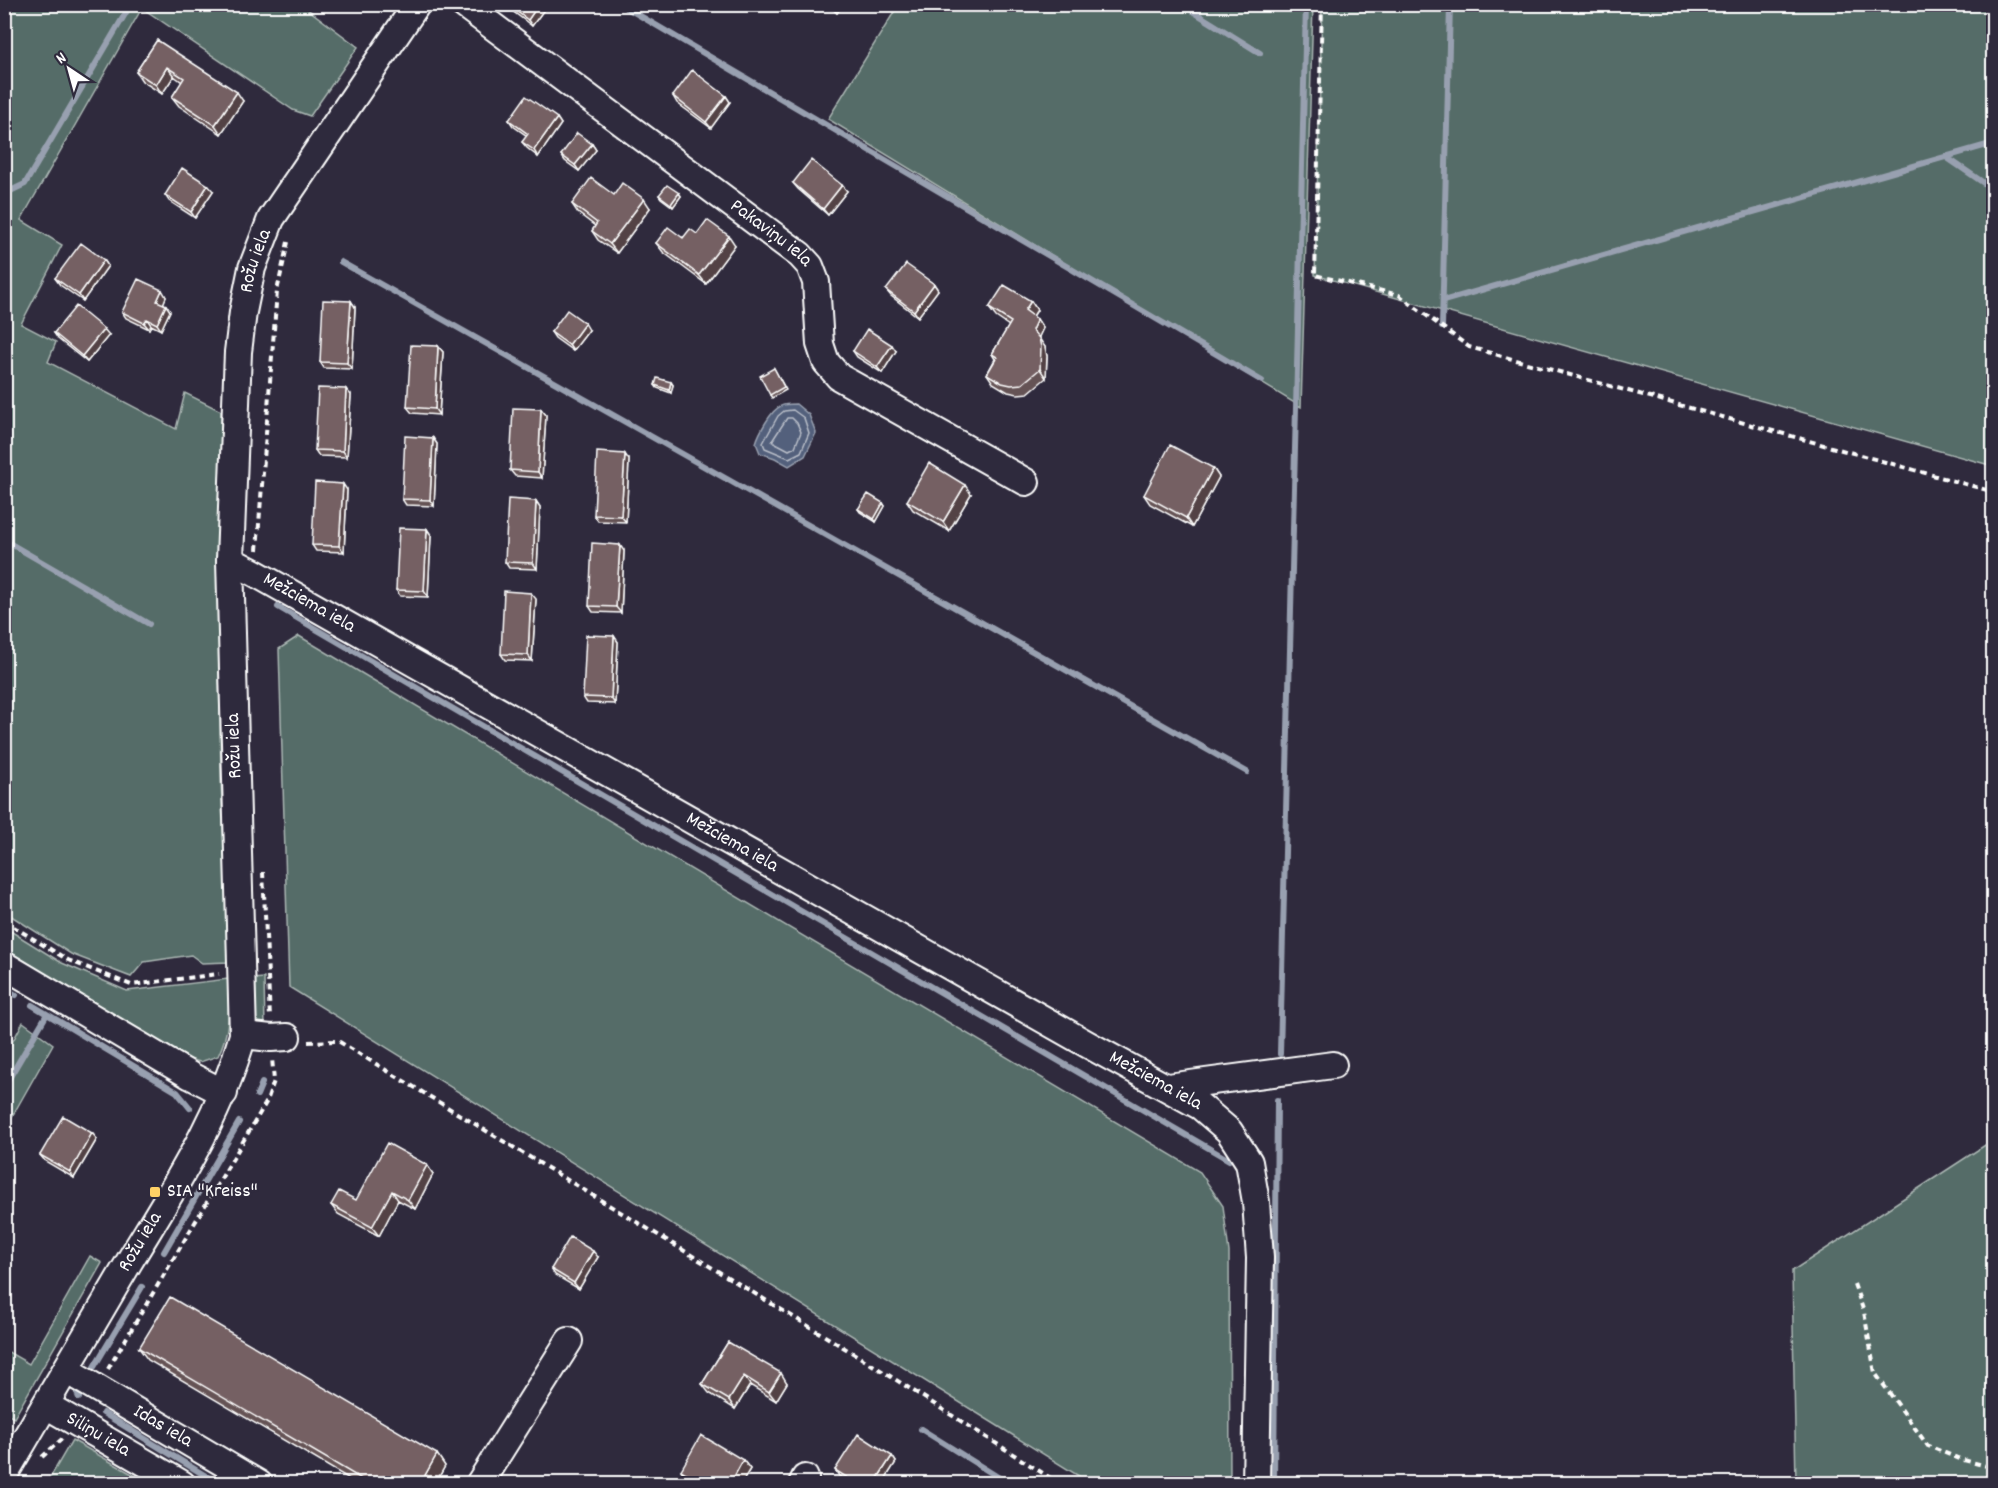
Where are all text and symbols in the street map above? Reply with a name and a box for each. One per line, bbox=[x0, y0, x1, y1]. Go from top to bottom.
north arrow bbox=[39, 39, 99, 99]
text: N bbox=[52, 47, 72, 71]
street label: Pakaviņu iela bbox=[724, 193, 819, 274]
street label: Rožu iela bbox=[233, 225, 280, 295]
street label: Mežciema iela bbox=[257, 566, 361, 641]
street label: Rožu iela bbox=[220, 712, 250, 779]
street label: Mežciema iela bbox=[680, 805, 784, 881]
street label: Mežciema iela bbox=[1104, 1045, 1207, 1119]
place label: SIA "Kreiss" bbox=[167, 1178, 258, 1206]
marker: SIA "Kreiss" bbox=[148, 1185, 162, 1199]
street label: Rožu iela bbox=[112, 1206, 170, 1277]
street label: Idas iela bbox=[127, 1398, 198, 1456]
street label: Siliņu iela bbox=[61, 1405, 136, 1465]

